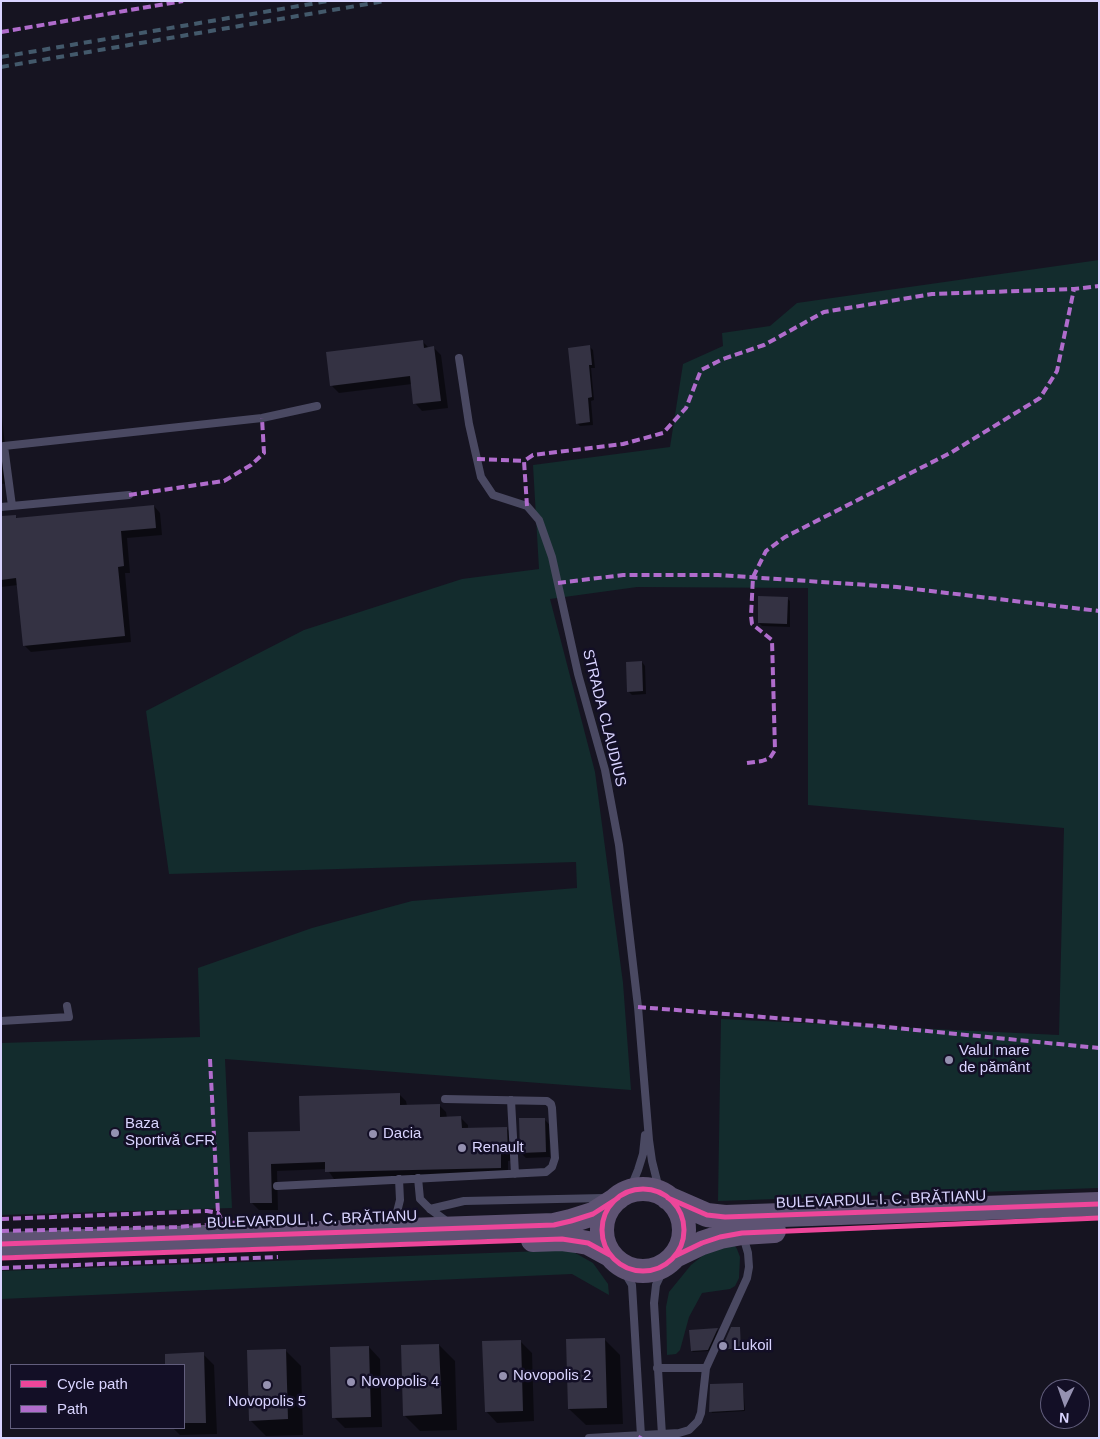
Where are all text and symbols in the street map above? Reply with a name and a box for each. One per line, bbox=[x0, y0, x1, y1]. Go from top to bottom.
street label: STRADA CLAUDIUS bbox=[578, 647, 630, 789]
place label: Valul mare de pământ bbox=[959, 1042, 1030, 1077]
marker: Valul mare de pământ bbox=[943, 1054, 955, 1066]
place label: Baza Sportivă CFR bbox=[125, 1115, 215, 1150]
place label: Dacia bbox=[383, 1125, 421, 1143]
marker: Baza Sportivă CFR bbox=[109, 1127, 121, 1139]
marker: Dacia bbox=[367, 1128, 379, 1140]
place label: Renault bbox=[472, 1139, 524, 1157]
marker: Renault bbox=[456, 1142, 468, 1154]
street label: BULEVARDUL I. C. BRĂTIANU bbox=[775, 1187, 987, 1213]
street label: BULEVARDUL I. C. BRĂTIANU bbox=[206, 1207, 418, 1233]
place label: Lukoil bbox=[733, 1337, 772, 1355]
marker: Lukoil bbox=[717, 1340, 729, 1352]
legend bbox=[10, 1364, 185, 1429]
place label: Novopolis 2 bbox=[513, 1367, 591, 1385]
marker: Novopolis 2 bbox=[497, 1370, 509, 1382]
place label: Novopolis 4 bbox=[361, 1373, 439, 1391]
text: Cycle path bbox=[57, 1375, 128, 1392]
marker: Novopolis 4 bbox=[345, 1376, 357, 1388]
marker: Novopolis 5 bbox=[261, 1379, 273, 1391]
north arrow bbox=[1040, 1379, 1090, 1429]
place label: Novopolis 5 bbox=[228, 1393, 306, 1411]
text: Path bbox=[57, 1400, 88, 1417]
text: N bbox=[1059, 1410, 1070, 1426]

